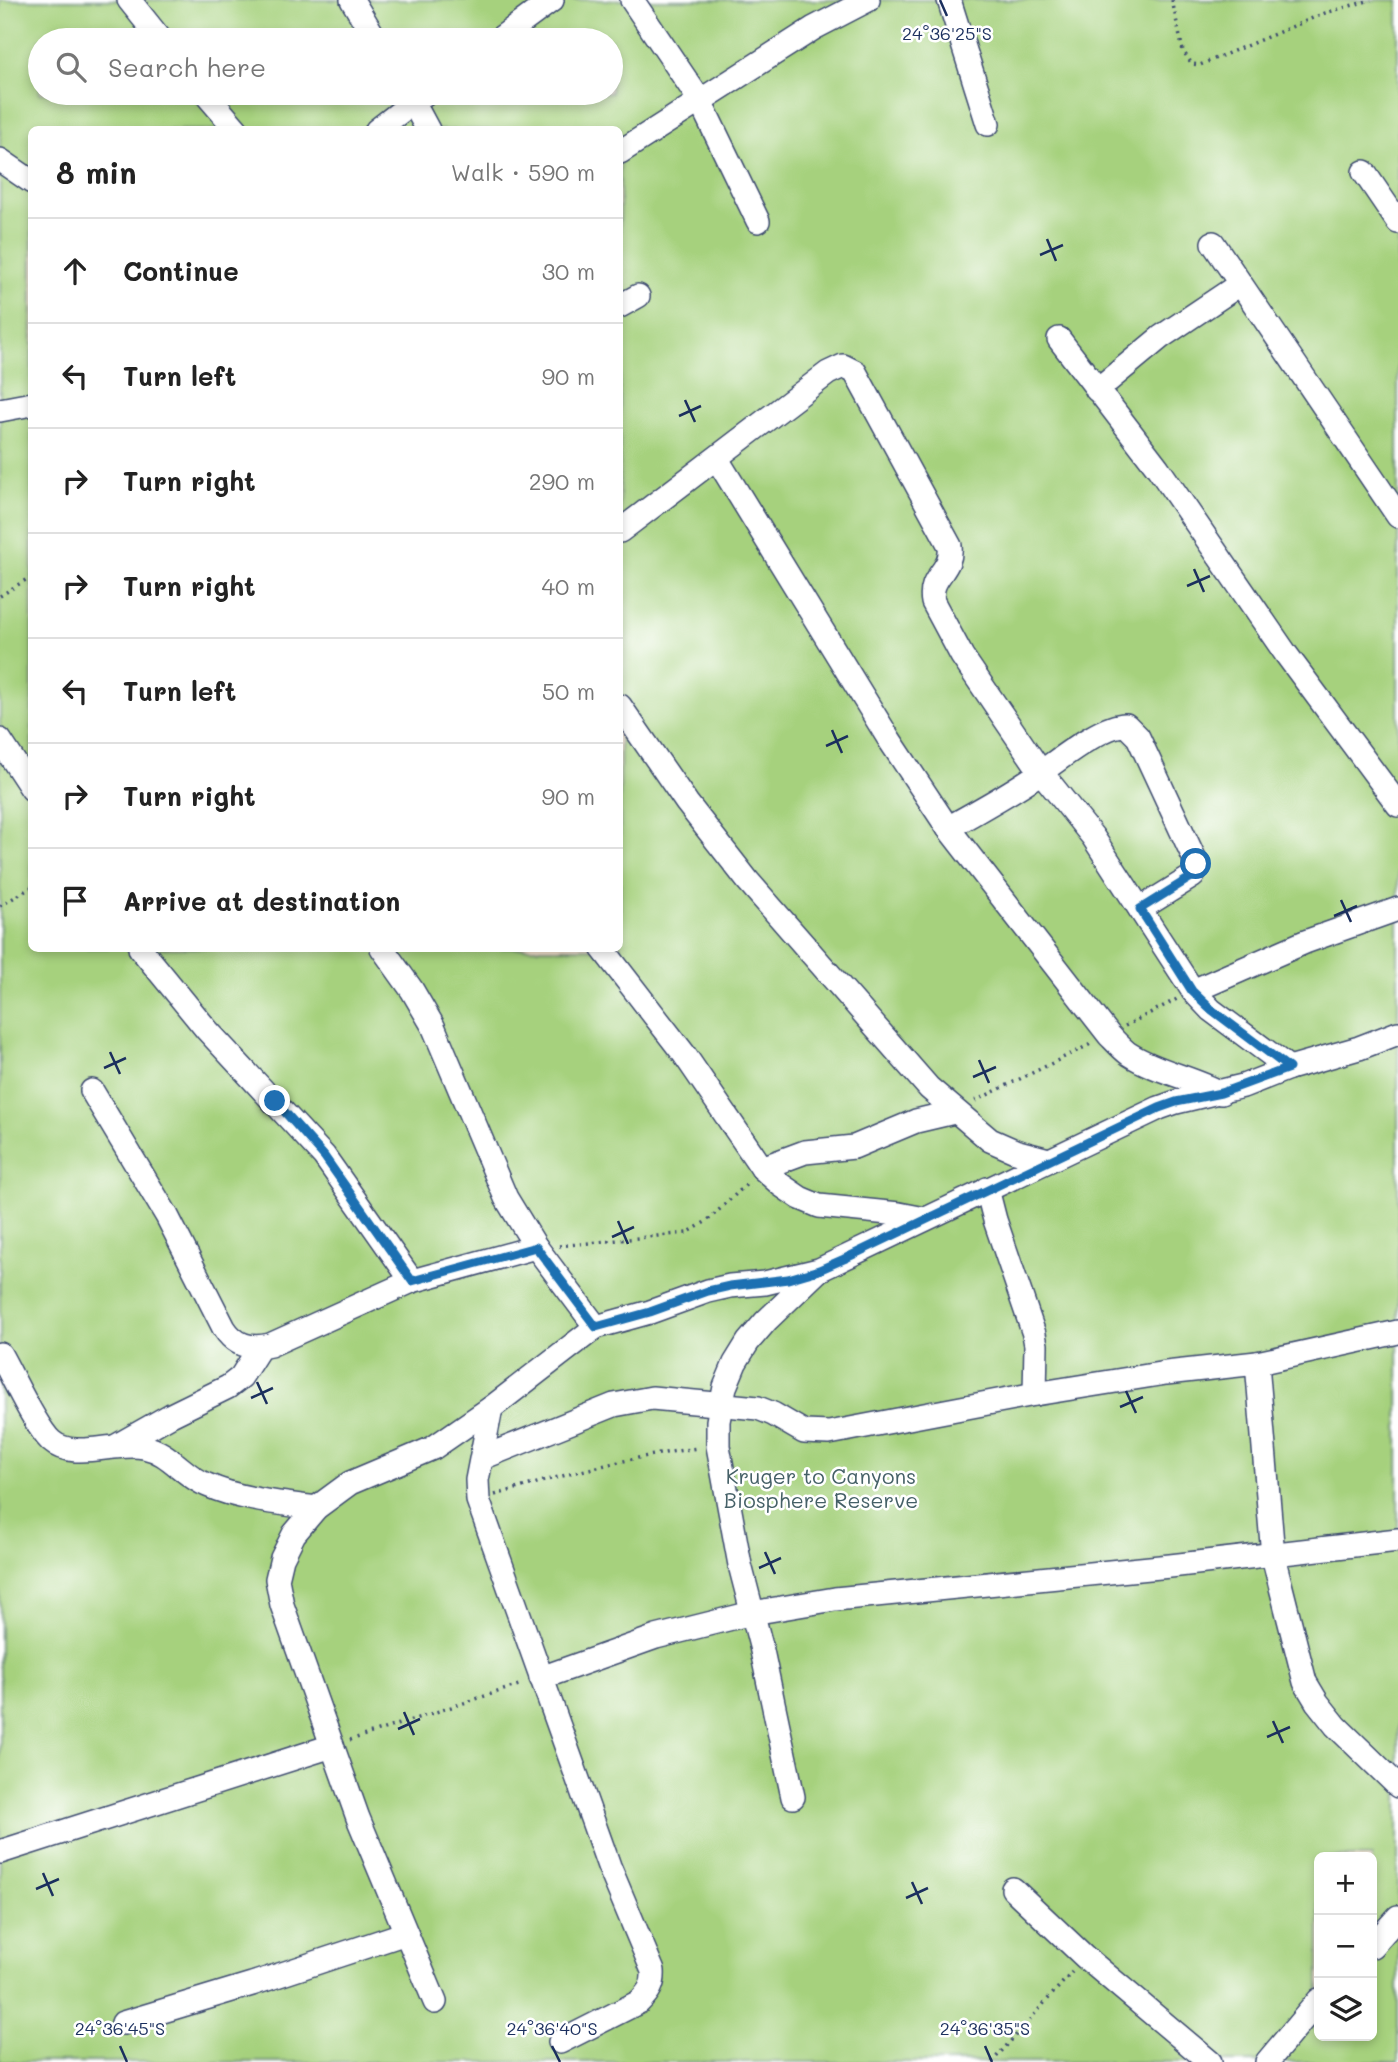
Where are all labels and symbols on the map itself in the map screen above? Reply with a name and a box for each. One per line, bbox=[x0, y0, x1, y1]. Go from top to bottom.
text: 24°36'25"S bbox=[902, 21, 992, 45]
route start bbox=[1180, 848, 1211, 879]
route end bbox=[259, 1085, 290, 1116]
park label: Kruger to Canyons Biosphere Reserve bbox=[724, 1462, 918, 1513]
text: 24°36'45"S bbox=[75, 2016, 165, 2040]
text: 24°36'40"S bbox=[506, 2016, 598, 2040]
text: 24°36'35"S bbox=[940, 2016, 1030, 2040]

